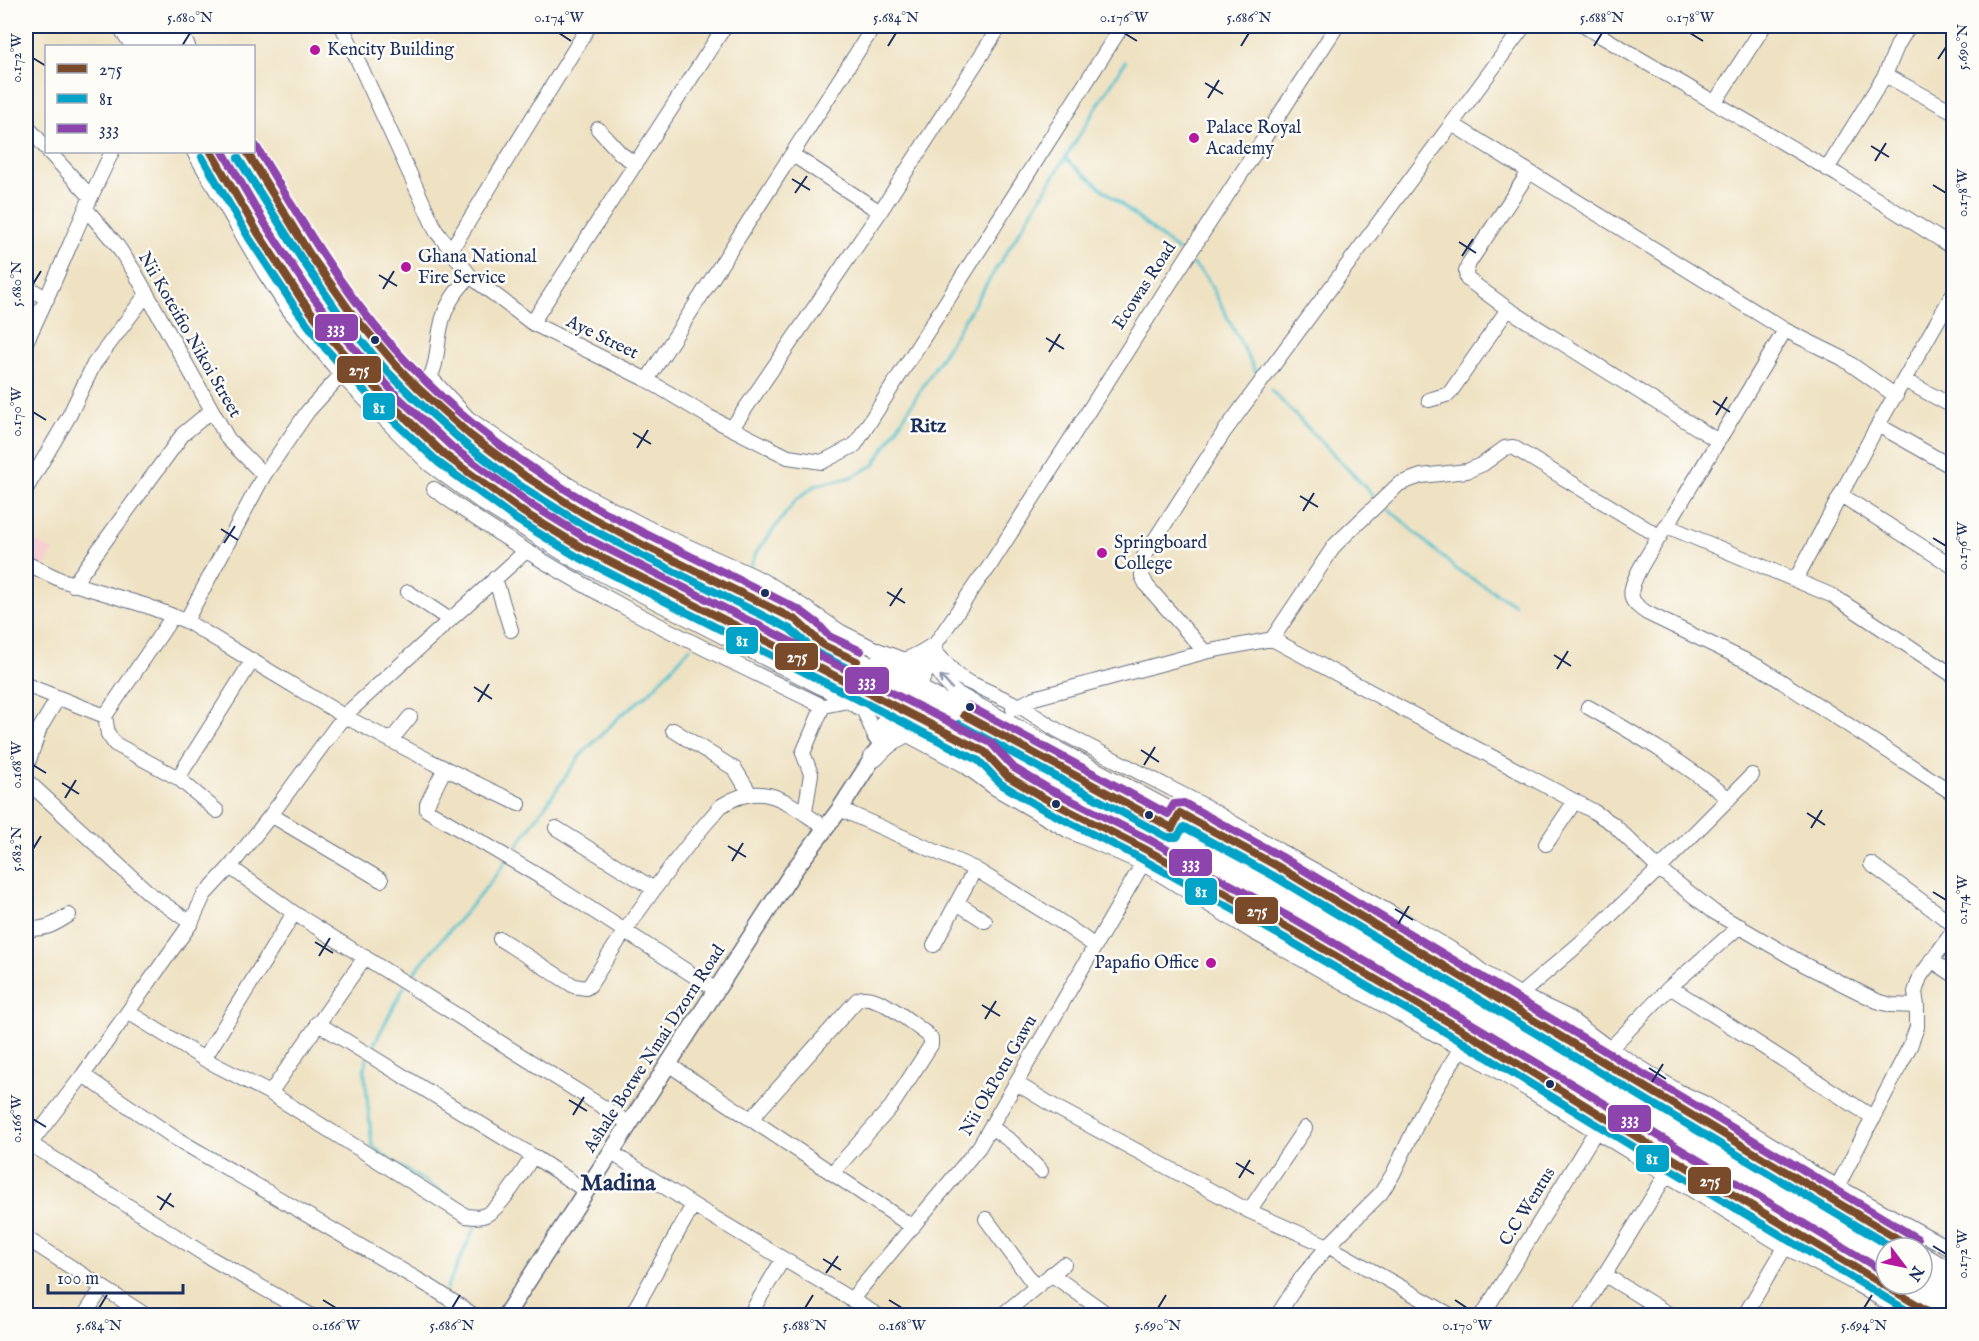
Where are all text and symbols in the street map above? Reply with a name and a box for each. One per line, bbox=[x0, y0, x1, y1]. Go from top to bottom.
text: 5.680°N bbox=[167, 8, 213, 27]
text: 0.174°W bbox=[534, 8, 584, 27]
text: 5.684°N bbox=[873, 8, 919, 27]
text: 0.176°W bbox=[1100, 8, 1149, 27]
text: 5.686°N bbox=[1227, 8, 1271, 27]
text: 5.688°N bbox=[1580, 8, 1624, 27]
text: 0.178°W bbox=[1666, 8, 1715, 27]
text: 5.690°N bbox=[1953, 24, 1972, 70]
text: 0.172°W bbox=[7, 33, 26, 83]
place label: Kencity Building bbox=[327, 39, 454, 62]
marker: Kencity Building bbox=[308, 43, 322, 57]
legend bbox=[45, 45, 255, 153]
text: 275 bbox=[99, 59, 123, 82]
text: 81 bbox=[99, 89, 113, 112]
place label: Palace Royal Academy bbox=[1205, 117, 1301, 161]
text: 333 bbox=[99, 119, 119, 142]
marker: Palace Royal Academy bbox=[1187, 131, 1201, 145]
text: 0.178°W bbox=[1953, 168, 1972, 217]
street label: Ecowas Road bbox=[1108, 237, 1182, 334]
place label: Ghana National Fire Service bbox=[418, 246, 537, 290]
street label: Nii Koteifio Nikoi Street bbox=[132, 248, 246, 422]
marker: Ghana National Fire Service bbox=[399, 260, 413, 274]
text: 5.680°N bbox=[7, 261, 26, 307]
street label: Aye Street bbox=[561, 310, 642, 365]
line badge: 333 bbox=[314, 313, 359, 342]
text: 333 bbox=[327, 319, 345, 339]
unlabelled marker bbox=[369, 334, 381, 346]
line badge: 275 bbox=[336, 355, 382, 384]
text: 275 bbox=[349, 361, 370, 381]
text: 0.170°W bbox=[7, 387, 26, 437]
line badge: 81 bbox=[362, 392, 396, 421]
text: 81 bbox=[373, 399, 385, 419]
district label: Ritz bbox=[910, 414, 947, 439]
text: 0.176°W bbox=[1953, 521, 1972, 570]
place label: Springboard College bbox=[1114, 532, 1207, 576]
marker: Springboard College bbox=[1095, 546, 1109, 560]
unlabelled marker bbox=[759, 587, 771, 599]
line badge: 81 bbox=[725, 626, 759, 655]
text: 81 bbox=[736, 632, 748, 652]
line badge: 275 bbox=[774, 642, 819, 671]
text: 275 bbox=[787, 648, 808, 668]
line badge: 333 bbox=[844, 666, 890, 695]
text: 333 bbox=[858, 672, 876, 692]
one-way arrow bbox=[939, 675, 953, 690]
unlabelled marker bbox=[964, 701, 976, 713]
text: 0.168°W bbox=[7, 741, 26, 789]
unlabelled marker bbox=[1050, 798, 1062, 810]
unlabelled marker bbox=[1143, 809, 1155, 821]
text: 5.682°N bbox=[7, 826, 26, 872]
line badge: 333 bbox=[1168, 848, 1213, 877]
text: 333 bbox=[1182, 854, 1200, 874]
text: 0.174°W bbox=[1953, 875, 1972, 925]
line badge: 81 bbox=[1184, 877, 1218, 906]
text: 81 bbox=[1195, 883, 1207, 903]
line badge: 275 bbox=[1234, 896, 1279, 925]
text: 275 bbox=[1247, 902, 1268, 922]
street label: Ashale Botwe Nmai Dzorn Road bbox=[579, 940, 731, 1158]
place label: Papafio Office bbox=[1094, 952, 1199, 975]
marker: Papafio Office bbox=[1204, 956, 1218, 970]
street label: Nii OkPotu Gawu bbox=[955, 1012, 1043, 1140]
unlabelled marker bbox=[1544, 1078, 1556, 1090]
text: 0.166°W bbox=[7, 1094, 26, 1143]
line badge: 333 bbox=[1607, 1104, 1652, 1133]
text: 333 bbox=[1621, 1110, 1639, 1130]
line badge: 81 bbox=[1635, 1144, 1670, 1173]
text: 81 bbox=[1646, 1150, 1658, 1170]
street label: C.C Wentus bbox=[1495, 1163, 1561, 1251]
line badge: 275 bbox=[1687, 1166, 1732, 1195]
district label: Madina bbox=[580, 1168, 656, 1199]
text: 275 bbox=[1700, 1172, 1721, 1192]
text: 0.172°W bbox=[1953, 1229, 1972, 1279]
north arrow bbox=[1874, 1236, 1934, 1296]
scale bar bbox=[48, 1257, 183, 1295]
text: N bbox=[1903, 1261, 1928, 1284]
text: 100 m bbox=[57, 1268, 99, 1291]
text: 5.684°N bbox=[76, 1316, 122, 1335]
text: 0.166°W bbox=[312, 1316, 361, 1335]
text: 5.686°N bbox=[430, 1316, 474, 1335]
text: 5.688°N bbox=[783, 1316, 827, 1335]
text: 0.168°W bbox=[878, 1316, 926, 1335]
text: 5.690°N bbox=[1135, 1316, 1181, 1335]
text: 0.170°W bbox=[1442, 1316, 1492, 1335]
text: 5.694°N bbox=[1841, 1316, 1887, 1335]

